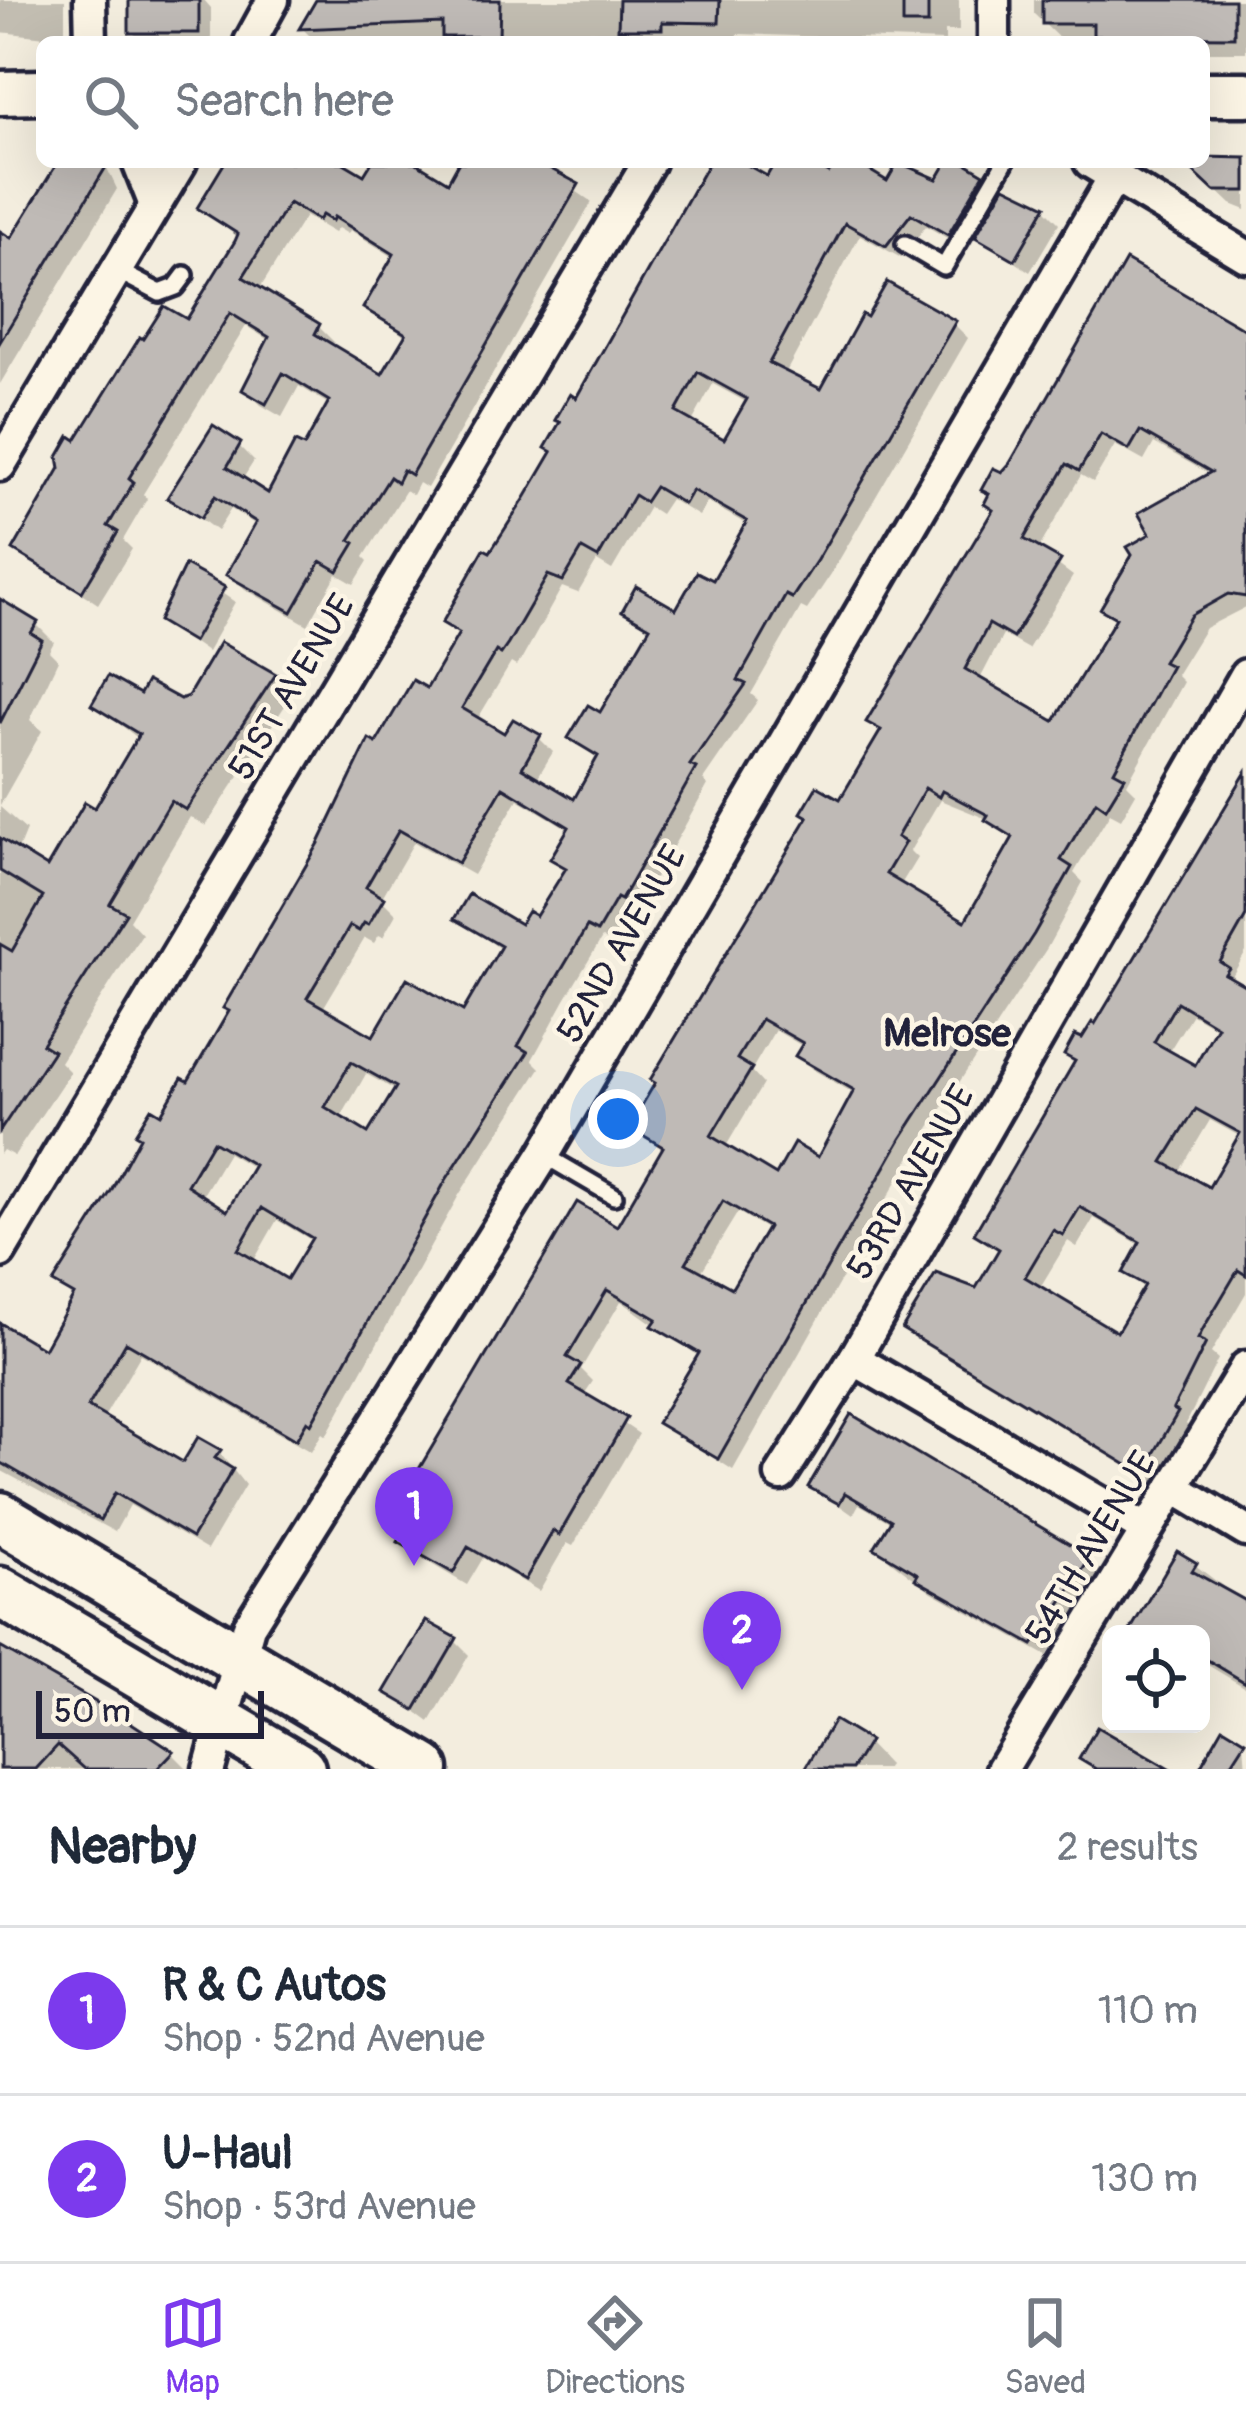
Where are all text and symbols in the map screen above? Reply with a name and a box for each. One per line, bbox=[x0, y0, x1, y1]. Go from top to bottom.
search box bbox=[36, 36, 1210, 168]
icon: search bbox=[78, 69, 144, 135]
text: Search here bbox=[174, 74, 394, 130]
street label: 51ST AVENUE bbox=[219, 586, 365, 788]
street label: 52ND AVENUE bbox=[547, 837, 697, 1051]
district label: Melrose bbox=[883, 1009, 1011, 1058]
street label: 53RD AVENUE bbox=[837, 1077, 985, 1287]
your location bbox=[588, 1089, 648, 1149]
street label: 54TH AVENUE bbox=[1016, 1443, 1166, 1653]
pin: 1 bbox=[375, 1467, 453, 1566]
pin: 2 bbox=[703, 1591, 781, 1690]
map controls bbox=[1102, 1625, 1210, 1733]
button: locate bbox=[1102, 1625, 1210, 1733]
scale bar bbox=[36, 1685, 264, 1738]
text: 50 m bbox=[54, 1691, 131, 1732]
text: Nearby bbox=[48, 1815, 196, 1879]
text: 2 results bbox=[1057, 1823, 1198, 1872]
text: R & C Autos bbox=[162, 1958, 386, 2014]
text: 1 bbox=[79, 1986, 95, 2035]
text: 110 m bbox=[1098, 1986, 1198, 2035]
text: Shop · 52nd Avenue bbox=[162, 2014, 485, 2063]
text: U-Haul bbox=[162, 2126, 293, 2182]
text: 2 bbox=[76, 2154, 98, 2203]
text: 130 m bbox=[1091, 2154, 1198, 2203]
text: Shop · 53rd Avenue bbox=[162, 2182, 476, 2231]
tab: Map bbox=[160, 2290, 226, 2403]
tab: Directions bbox=[545, 2290, 685, 2403]
tab: Saved bbox=[1004, 2290, 1086, 2403]

